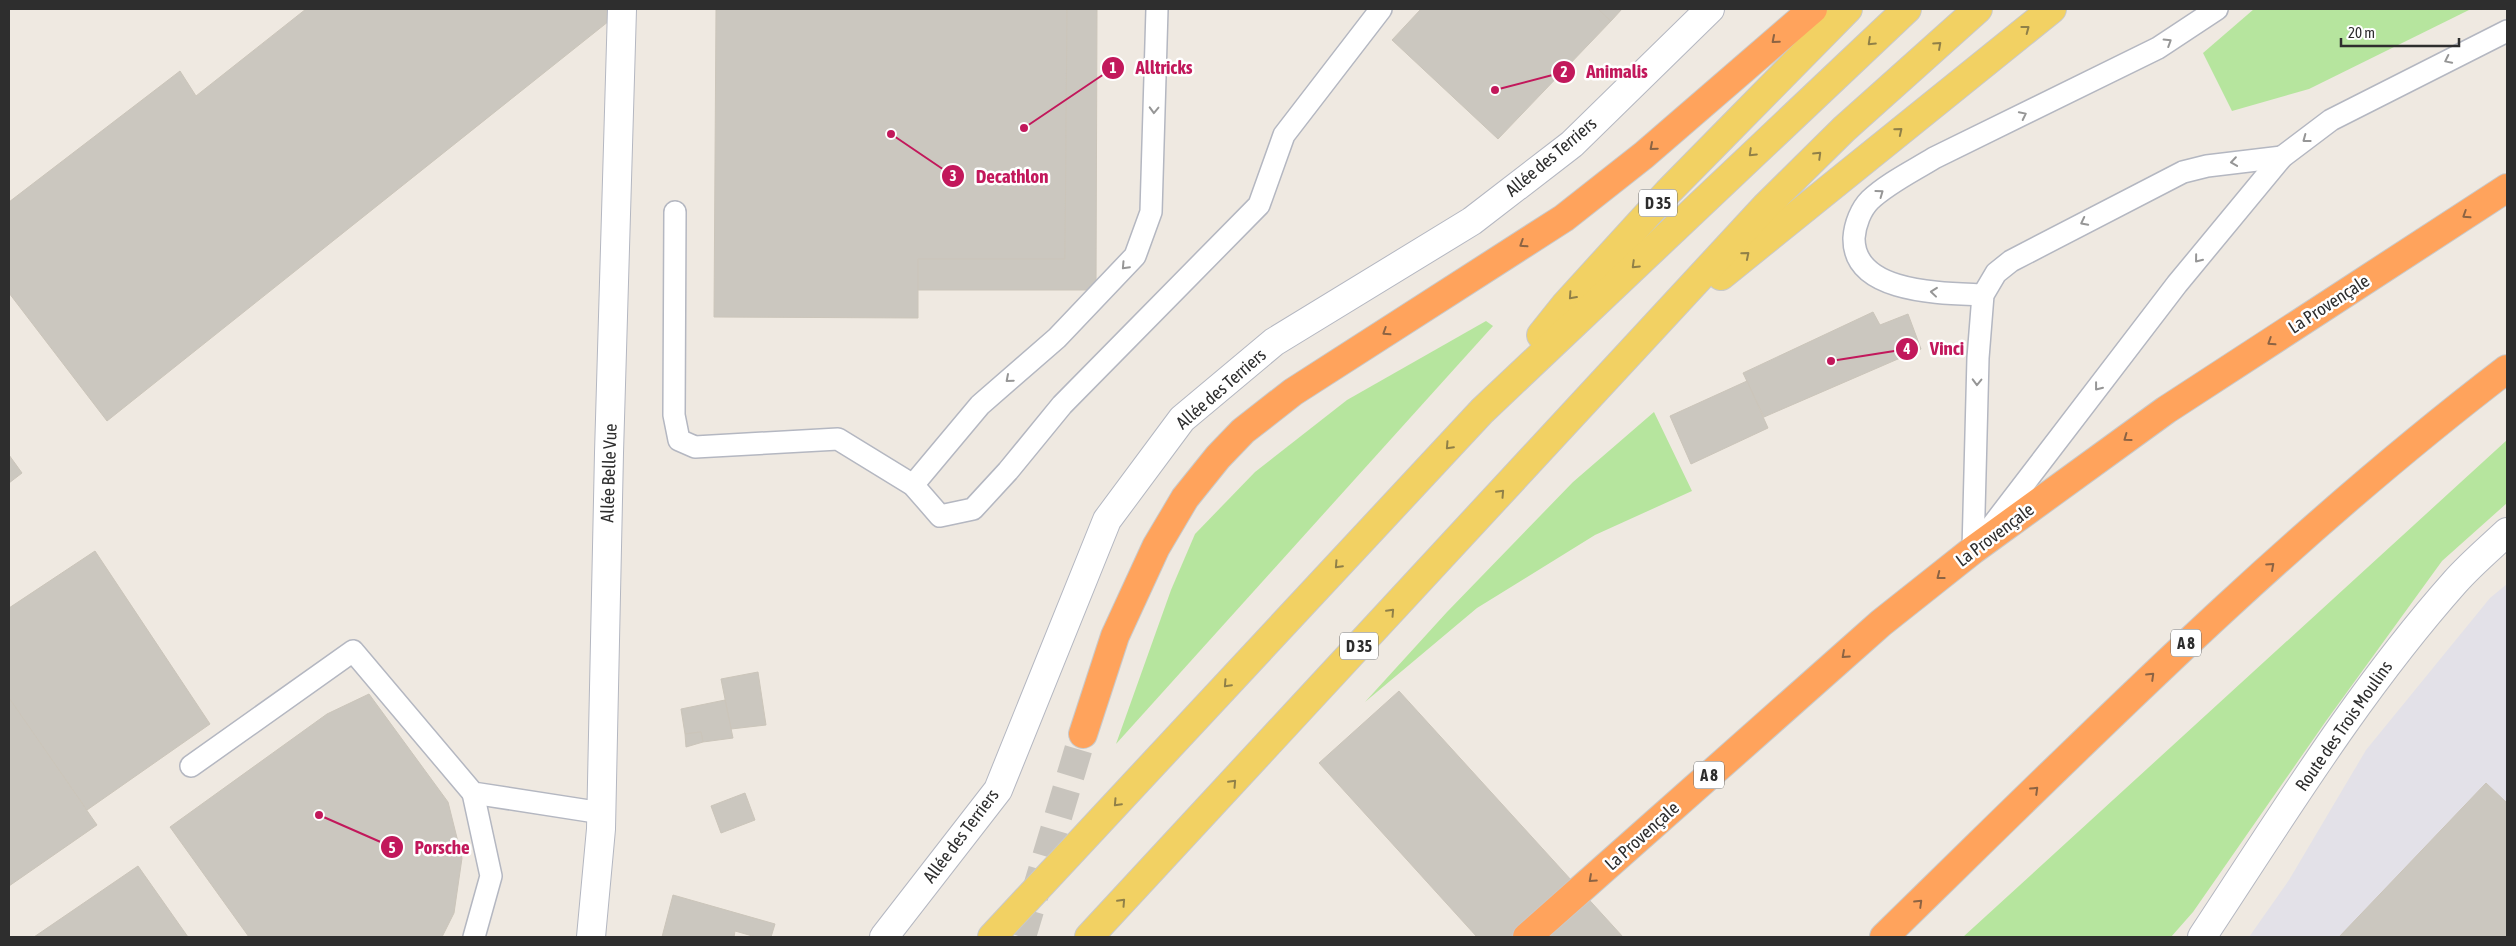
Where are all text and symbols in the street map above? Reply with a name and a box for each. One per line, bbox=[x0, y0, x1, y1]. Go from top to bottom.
scale bar bbox=[2341, 15, 2458, 47]
text: 20 m bbox=[2348, 24, 2375, 41]
one-way arrow bbox=[2020, 26, 2029, 35]
one-way arrow bbox=[1772, 34, 1781, 43]
one-way arrow bbox=[1867, 36, 1876, 45]
one-way arrow bbox=[2162, 38, 2171, 48]
one-way arrow bbox=[1933, 42, 1942, 51]
callout: Alltricks bbox=[1101, 51, 1203, 85]
one-way arrow bbox=[2444, 54, 2453, 64]
callout: Animalis bbox=[1551, 55, 1658, 89]
text: Alltricks bbox=[1135, 56, 1193, 78]
text: 1 bbox=[1109, 59, 1117, 76]
text: Animalis bbox=[1585, 60, 1648, 82]
text: 2 bbox=[1560, 63, 1568, 80]
one-way arrow bbox=[1149, 106, 1160, 114]
one-way arrow bbox=[2018, 111, 2027, 121]
street label: Allée des Terriers bbox=[1501, 113, 1600, 201]
one-way arrow bbox=[1893, 129, 1902, 137]
one-way arrow bbox=[2302, 133, 2312, 142]
one-way arrow bbox=[1650, 141, 1659, 150]
one-way arrow bbox=[1749, 147, 1758, 156]
one-way arrow bbox=[1813, 151, 1822, 160]
one-way arrow bbox=[2229, 157, 2238, 167]
callout: Decathlon bbox=[941, 159, 1058, 193]
text: Decathlon bbox=[976, 165, 1048, 187]
text: 3 bbox=[949, 167, 957, 184]
road number: D 35 bbox=[1639, 190, 1677, 217]
one-way arrow bbox=[1874, 190, 1883, 198]
one-way arrow bbox=[2463, 209, 2472, 218]
one-way arrow bbox=[2081, 216, 2090, 226]
one-way arrow bbox=[1519, 238, 1528, 247]
one-way arrow bbox=[1740, 252, 1749, 261]
one-way arrow bbox=[2195, 253, 2203, 262]
one-way arrow bbox=[1631, 259, 1640, 268]
one-way arrow bbox=[1122, 260, 1131, 269]
street label: La Provençale bbox=[2284, 270, 2373, 337]
one-way arrow bbox=[1930, 287, 1938, 298]
one-way arrow bbox=[1569, 291, 1578, 300]
one-way arrow bbox=[1382, 326, 1392, 335]
callout: Vinci bbox=[1895, 332, 1974, 366]
one-way arrow bbox=[2268, 335, 2277, 345]
text: Vinci bbox=[1929, 337, 1964, 359]
text: 4 bbox=[1902, 340, 1911, 357]
street label: Allée des Terriers bbox=[1172, 344, 1270, 433]
one-way arrow bbox=[1006, 374, 1015, 383]
one-way arrow bbox=[1972, 378, 1982, 386]
one-way arrow bbox=[2095, 381, 2103, 390]
street label: Allée Belle Vue bbox=[596, 423, 621, 523]
one-way arrow bbox=[2124, 433, 2133, 441]
one-way arrow bbox=[1446, 441, 1455, 450]
one-way arrow bbox=[1495, 489, 1504, 498]
street label: La Provençale bbox=[1952, 498, 2038, 571]
one-way arrow bbox=[1335, 560, 1344, 569]
one-way arrow bbox=[2265, 563, 2274, 572]
one-way arrow bbox=[1937, 571, 1946, 579]
one-way arrow bbox=[1385, 609, 1394, 618]
road number: A 8 bbox=[2171, 630, 2201, 656]
road number: D 35 bbox=[1340, 632, 1378, 659]
one-way arrow bbox=[1841, 649, 1850, 658]
street label: Route des Trois Moulins bbox=[2291, 657, 2396, 795]
one-way arrow bbox=[2145, 673, 2154, 682]
one-way arrow bbox=[1224, 679, 1233, 688]
road number: A 8 bbox=[1694, 762, 1724, 788]
one-way arrow bbox=[1227, 779, 1236, 788]
street label: Allée des Terriers bbox=[919, 785, 1003, 887]
one-way arrow bbox=[2029, 786, 2038, 795]
street label: La Provençale bbox=[1600, 797, 1683, 874]
one-way arrow bbox=[1114, 798, 1123, 807]
callout: Porsche bbox=[379, 830, 479, 864]
text: Porsche bbox=[414, 836, 470, 858]
text: 5 bbox=[388, 839, 396, 856]
one-way arrow bbox=[1589, 873, 1598, 882]
one-way arrow bbox=[1116, 898, 1125, 907]
one-way arrow bbox=[1913, 900, 1922, 909]

